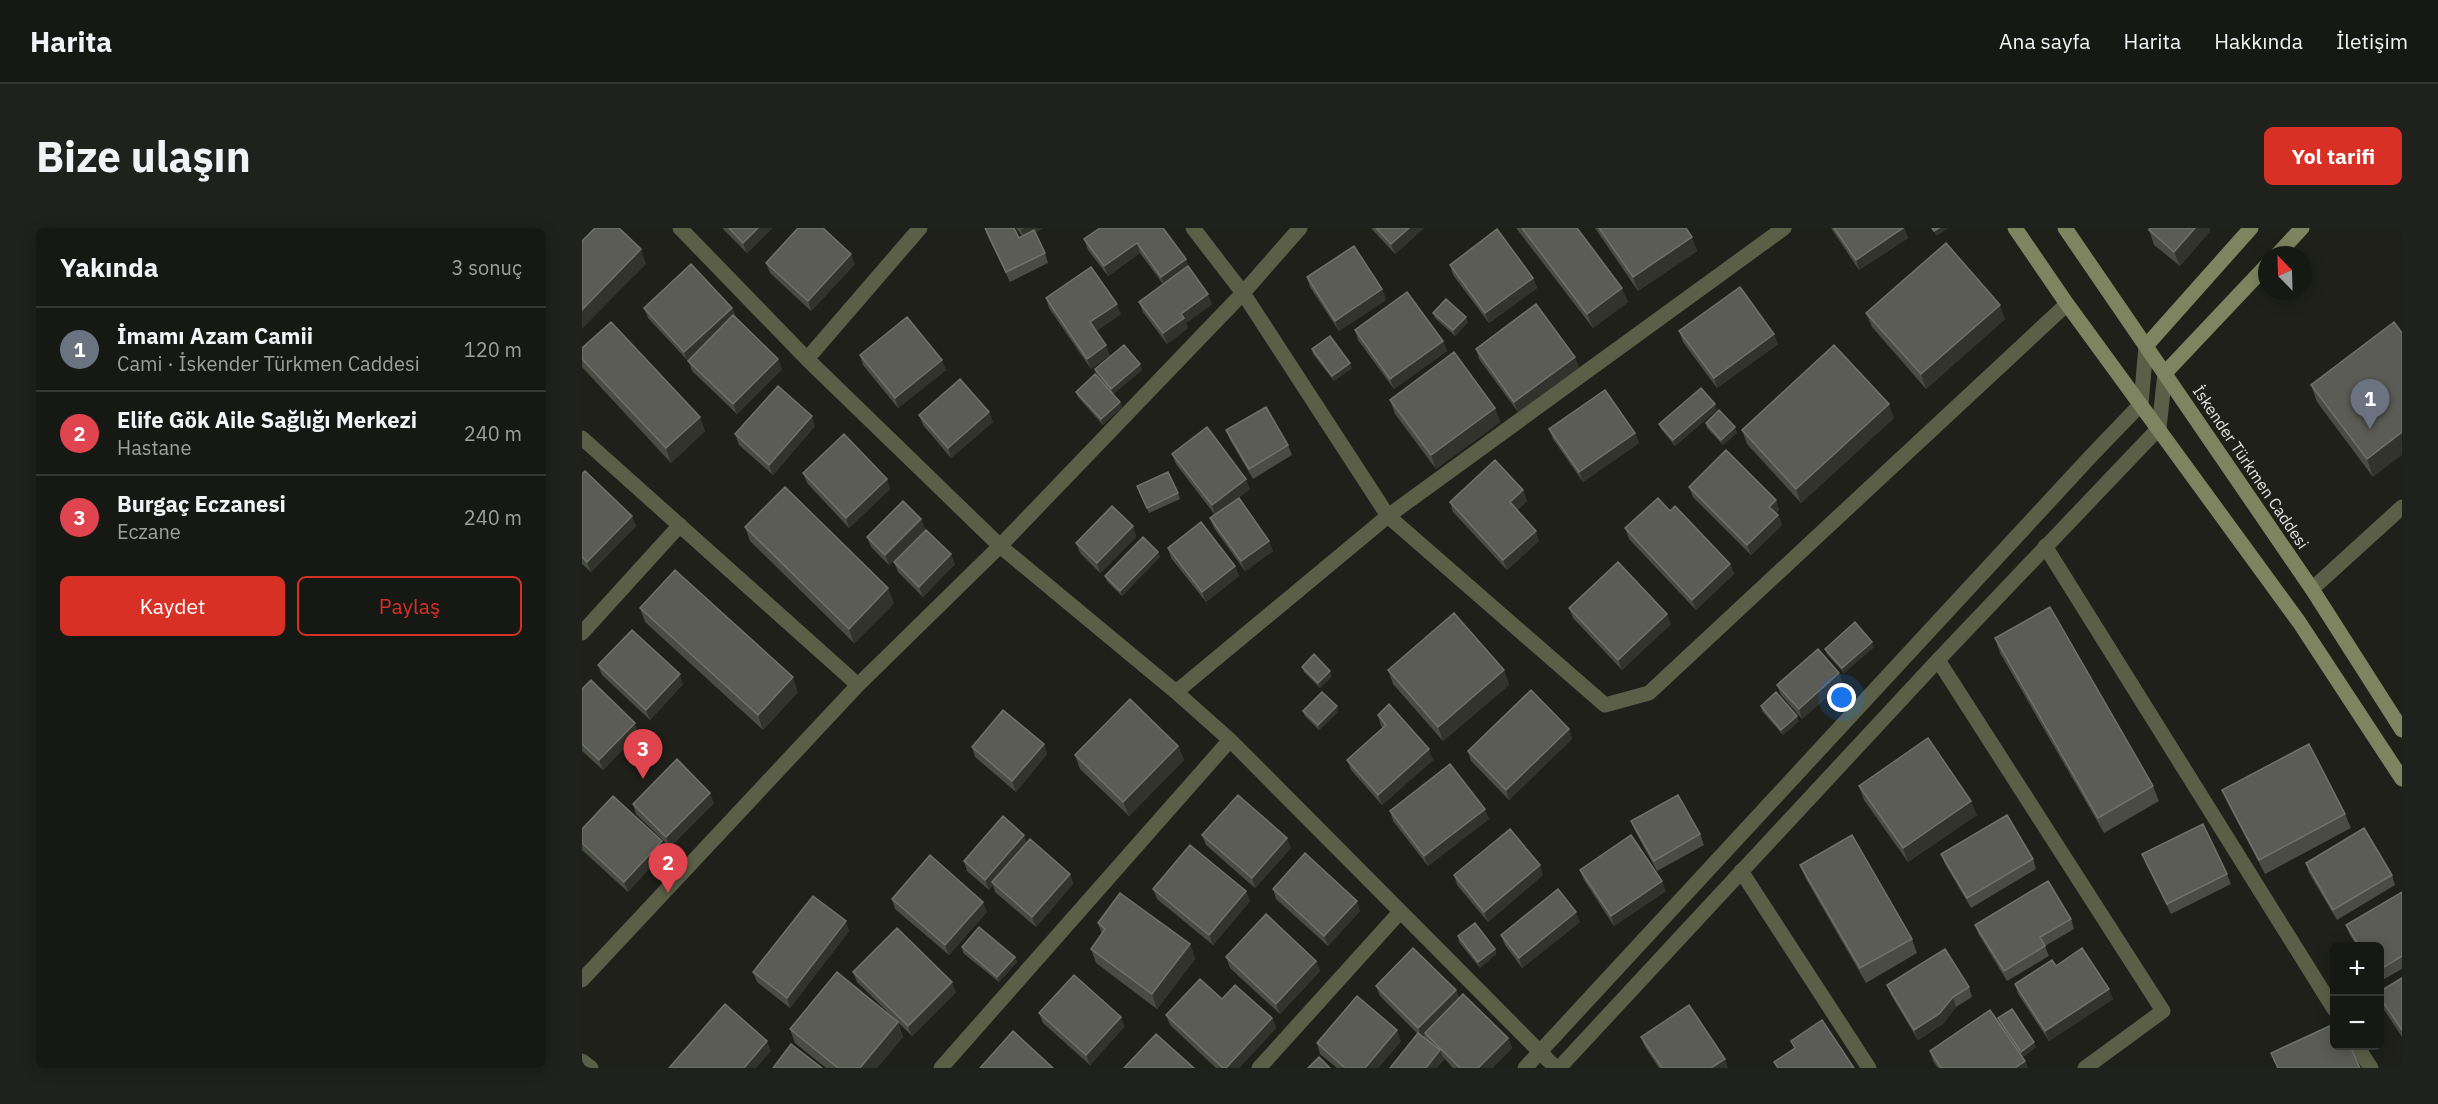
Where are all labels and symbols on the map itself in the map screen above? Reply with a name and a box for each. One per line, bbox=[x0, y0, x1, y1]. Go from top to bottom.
north arrow bbox=[2258, 246, 2312, 300]
pin: 1 bbox=[2350, 380, 2390, 429]
street label: İskender Türkmen Caddesi bbox=[2189, 381, 2313, 553]
your location bbox=[1827, 683, 1856, 712]
pin: 3 bbox=[624, 730, 662, 779]
pin: 2 bbox=[648, 844, 688, 893]

